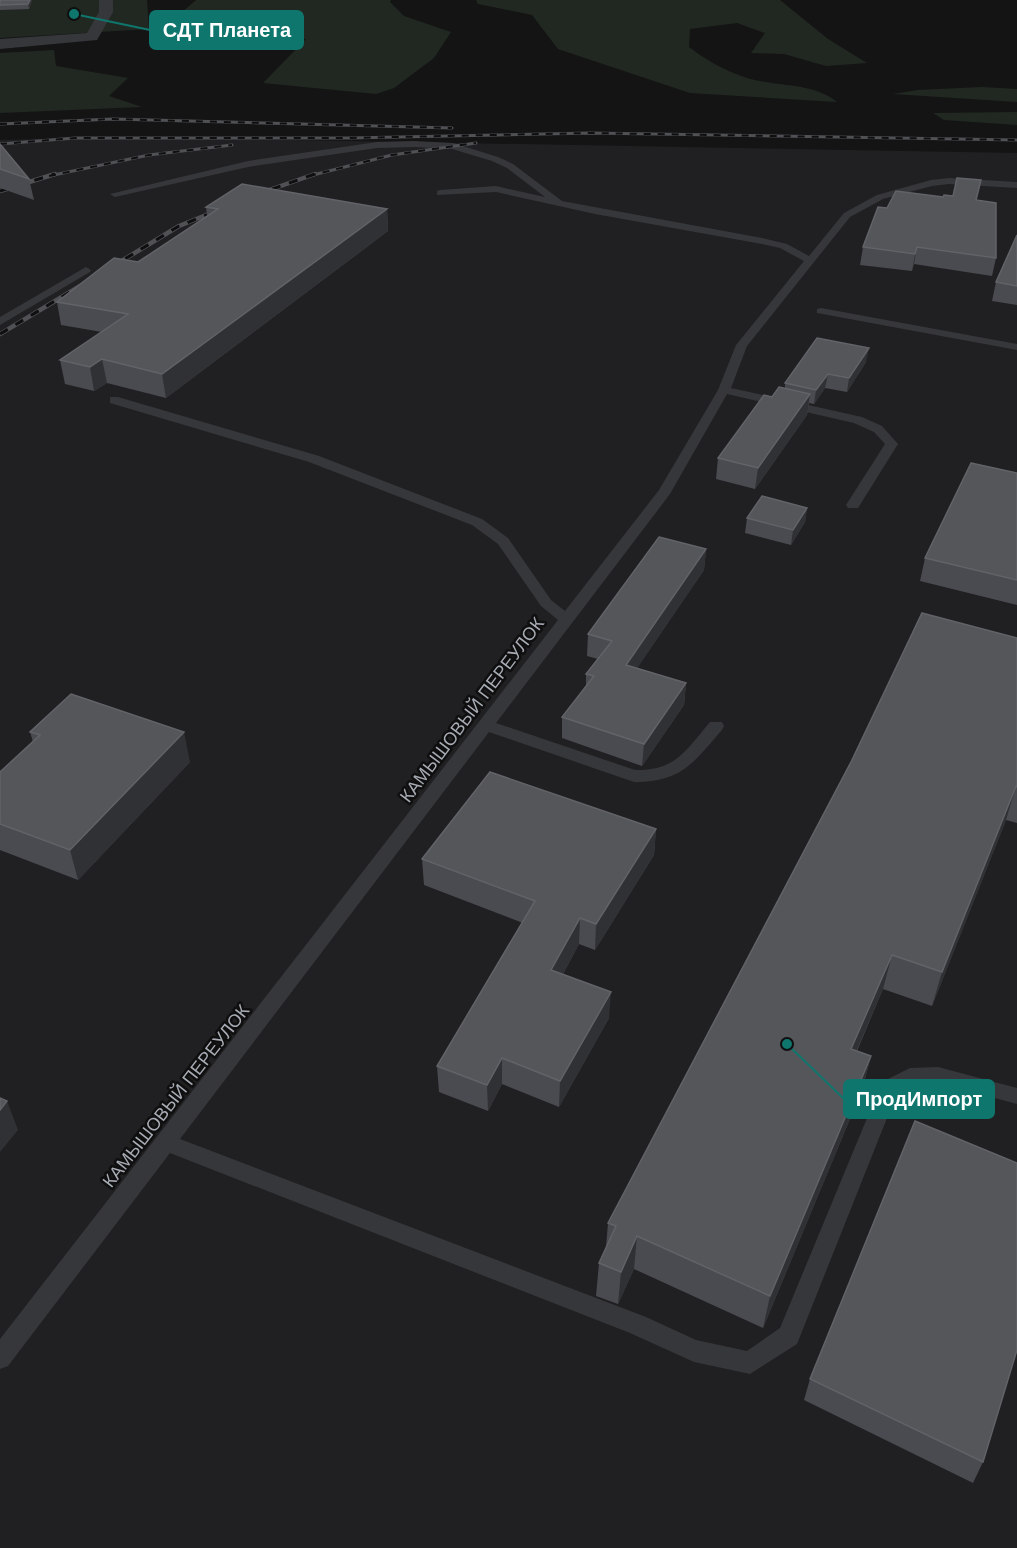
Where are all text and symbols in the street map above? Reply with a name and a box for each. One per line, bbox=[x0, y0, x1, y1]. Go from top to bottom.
callout: СДТ Планета bbox=[150, 11, 303, 49]
text: СДТ Планета bbox=[163, 19, 292, 41]
street label: КАМЫШОВЫЙ ПЕРЕУЛОК bbox=[395, 613, 548, 806]
street label: КАМЫШОВЫЙ ПЕРЕУЛОК bbox=[98, 1000, 254, 1191]
callout: ПродИмпорт bbox=[844, 1080, 994, 1118]
text: ПродИмпорт bbox=[856, 1088, 982, 1110]

